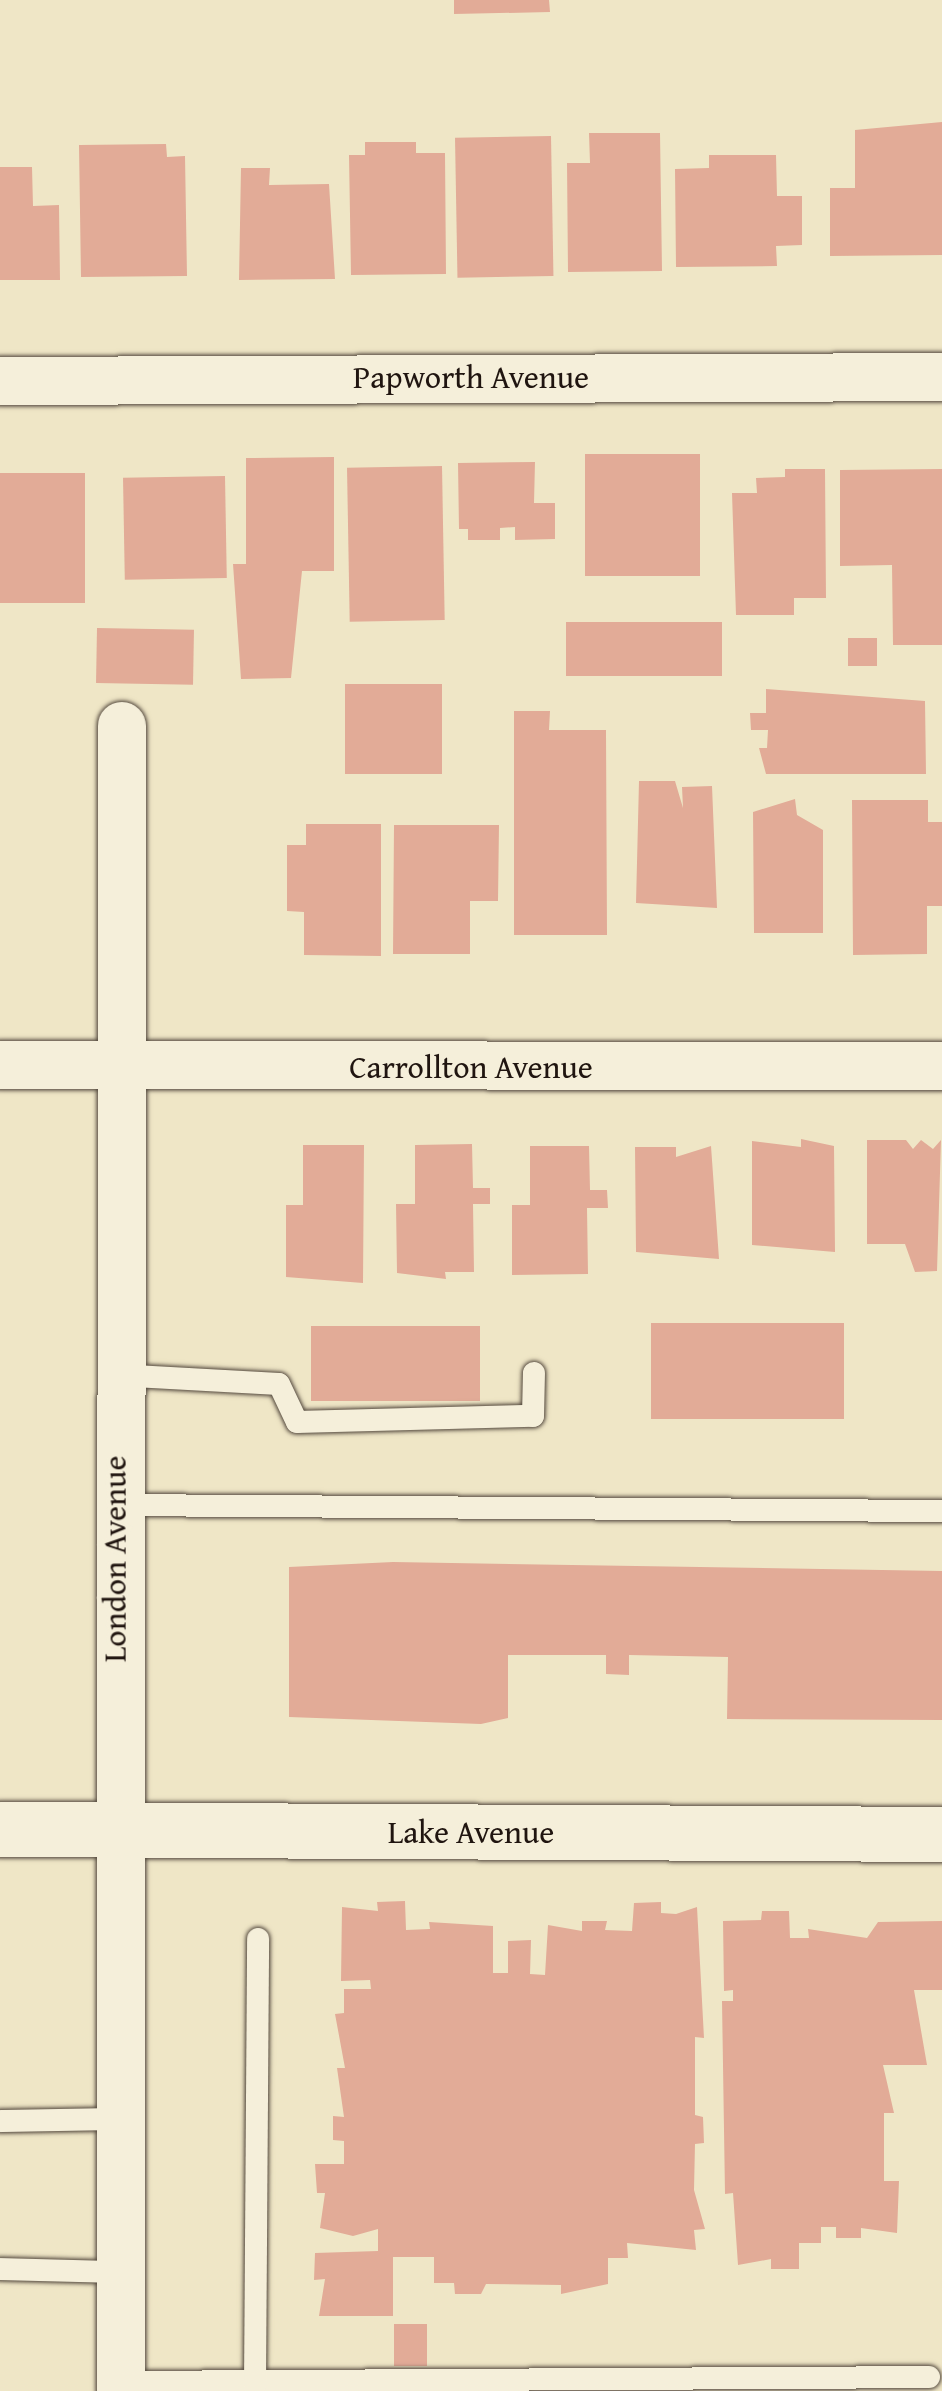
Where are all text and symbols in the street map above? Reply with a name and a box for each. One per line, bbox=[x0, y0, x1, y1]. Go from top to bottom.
street label: Papworth Avenue bbox=[353, 358, 589, 396]
street label: Carrollton Avenue bbox=[349, 1048, 593, 1086]
street label: London Avenue bbox=[96, 1456, 134, 1662]
street label: Lake Avenue bbox=[388, 1813, 554, 1851]

